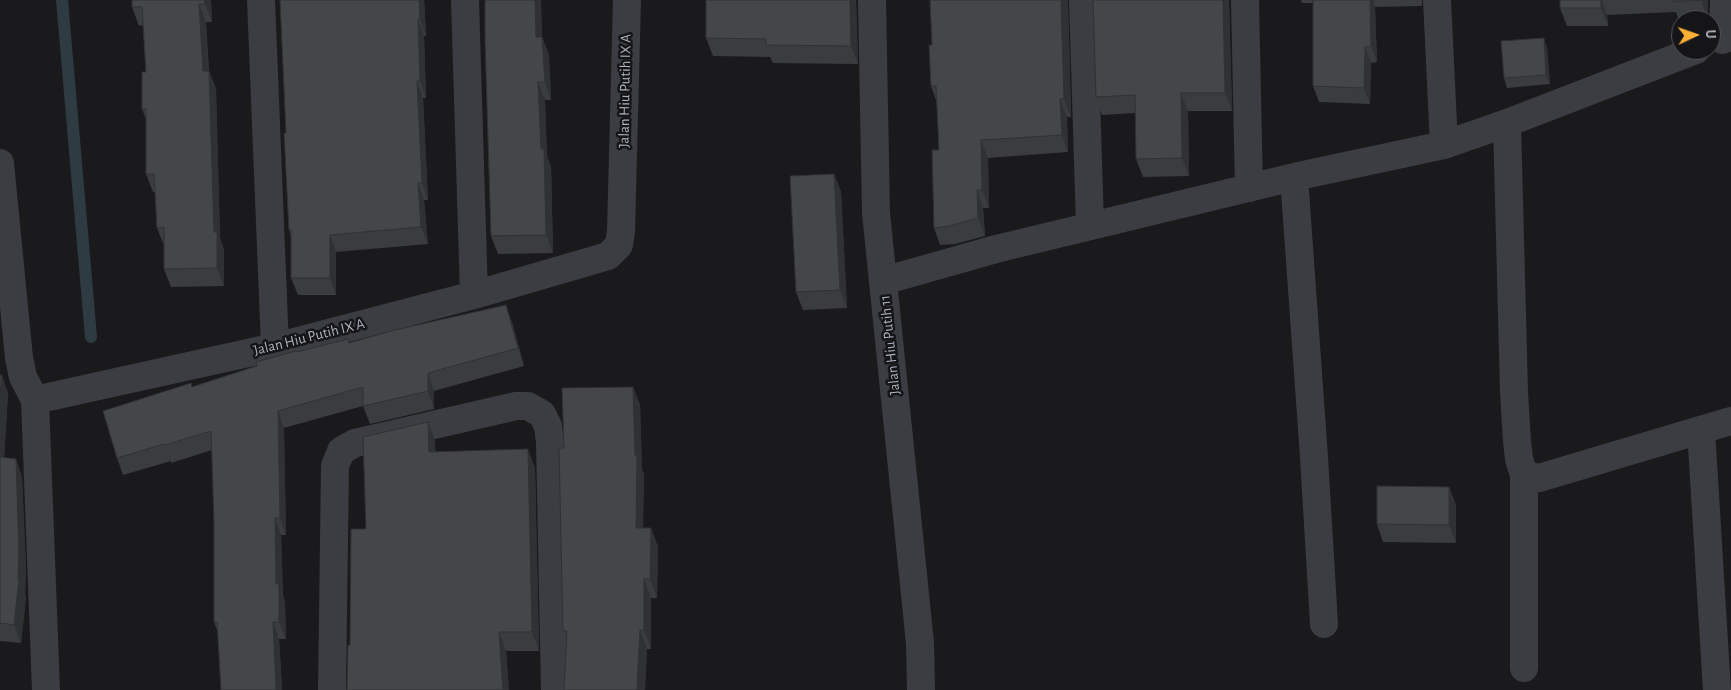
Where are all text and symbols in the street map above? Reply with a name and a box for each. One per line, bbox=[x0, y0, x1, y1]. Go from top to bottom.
north arrow bbox=[1671, 10, 1721, 60]
text: U bbox=[1703, 29, 1717, 39]
street label: Jalan Hiu Putih IX A bbox=[615, 34, 635, 148]
street label: Jalan Hiu Putih 11 bbox=[876, 294, 904, 396]
street label: Jalan Hiu Putih IX A bbox=[252, 314, 366, 360]

